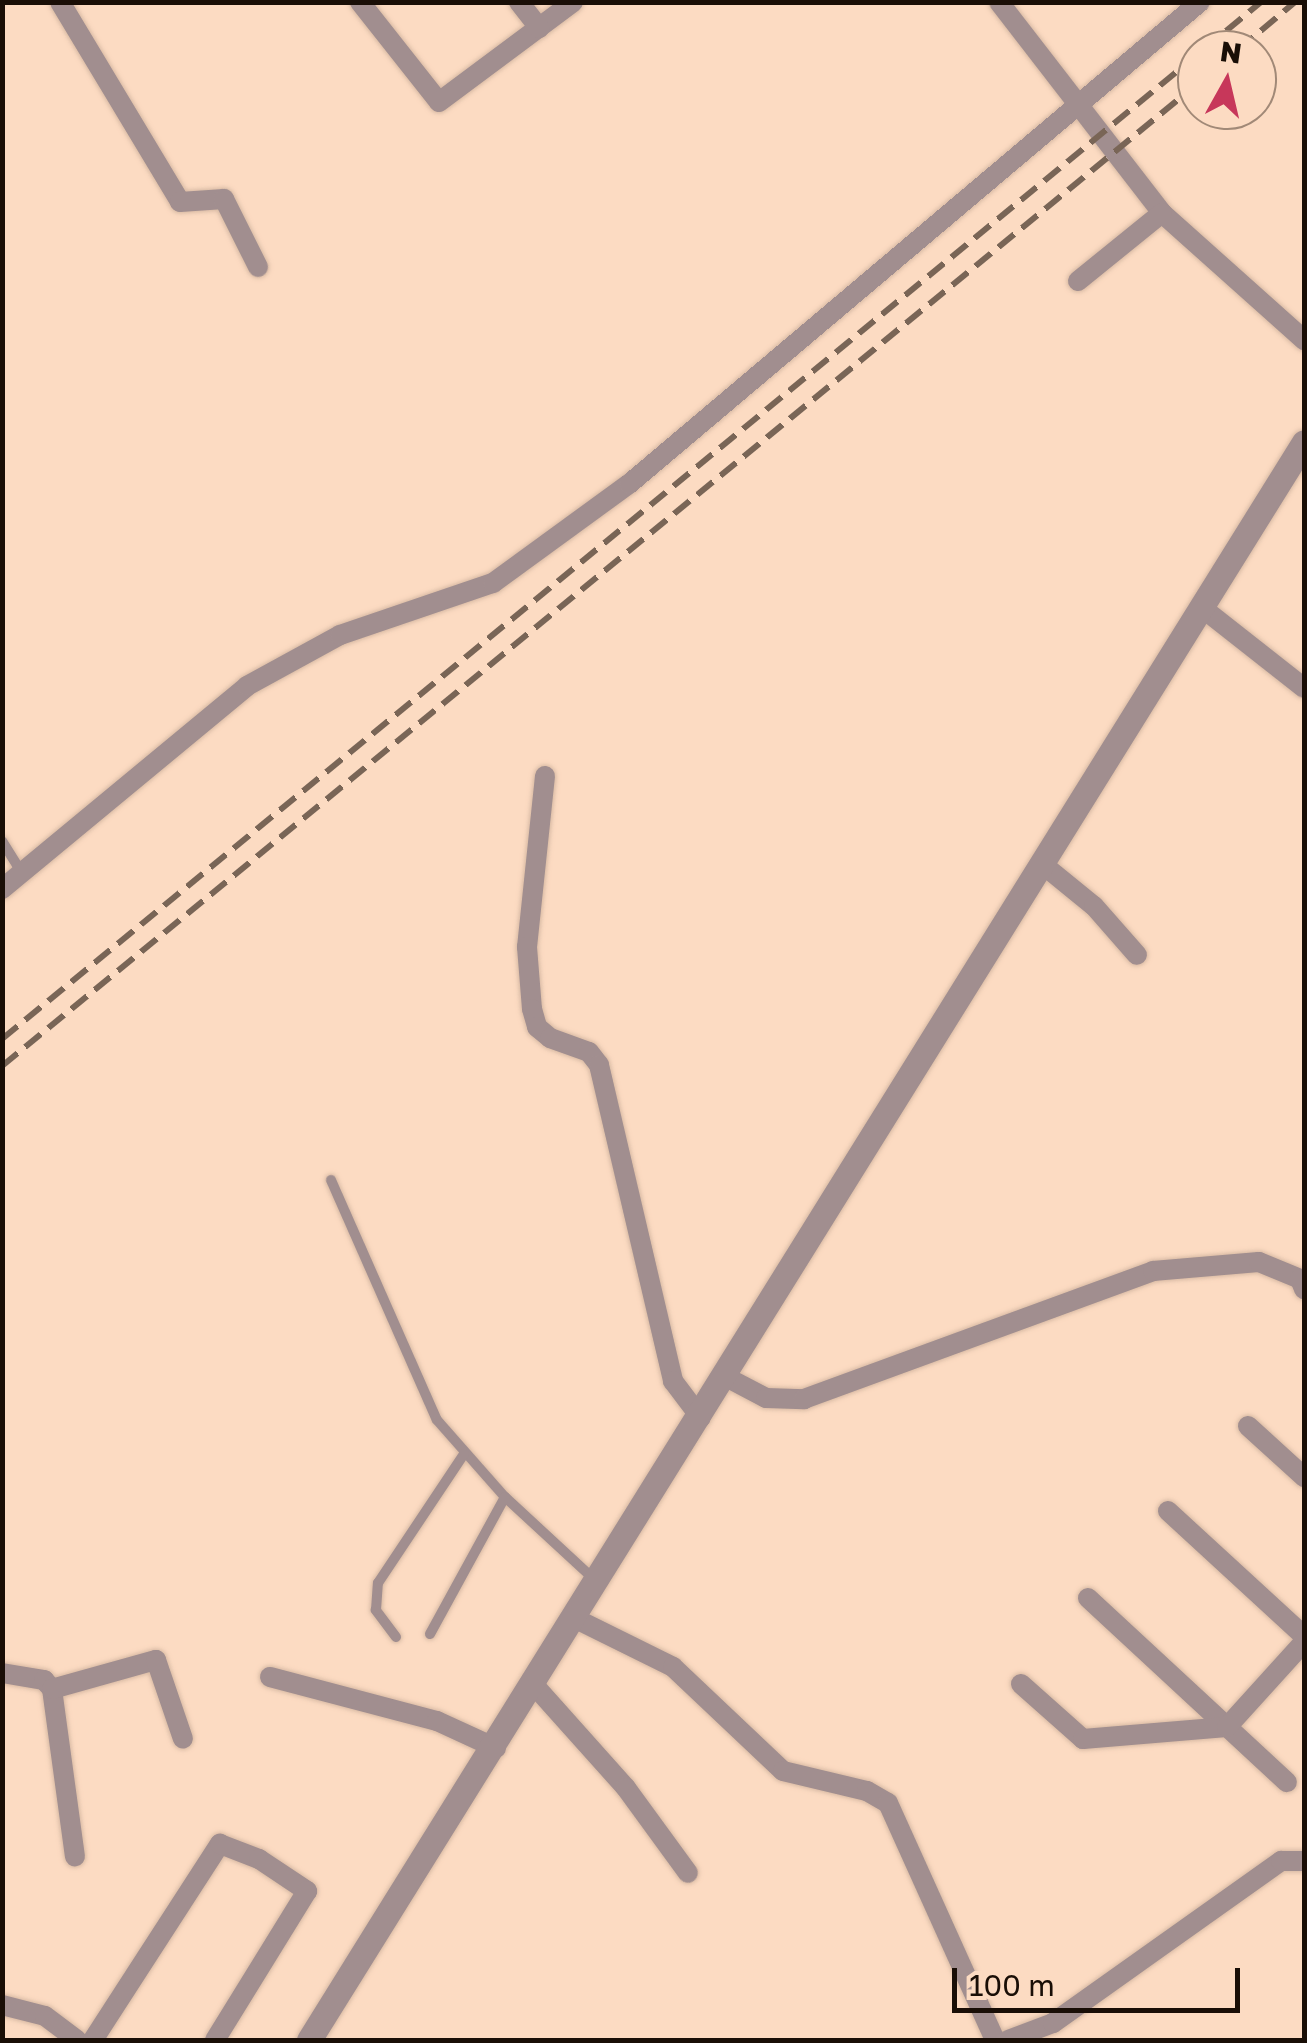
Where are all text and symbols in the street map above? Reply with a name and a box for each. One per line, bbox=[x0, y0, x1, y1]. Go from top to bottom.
north arrow bbox=[1177, 30, 1277, 130]
text: N bbox=[1218, 34, 1244, 70]
scale bar bbox=[957, 1948, 1244, 2010]
text: 100 m bbox=[969, 1967, 1055, 2003]

